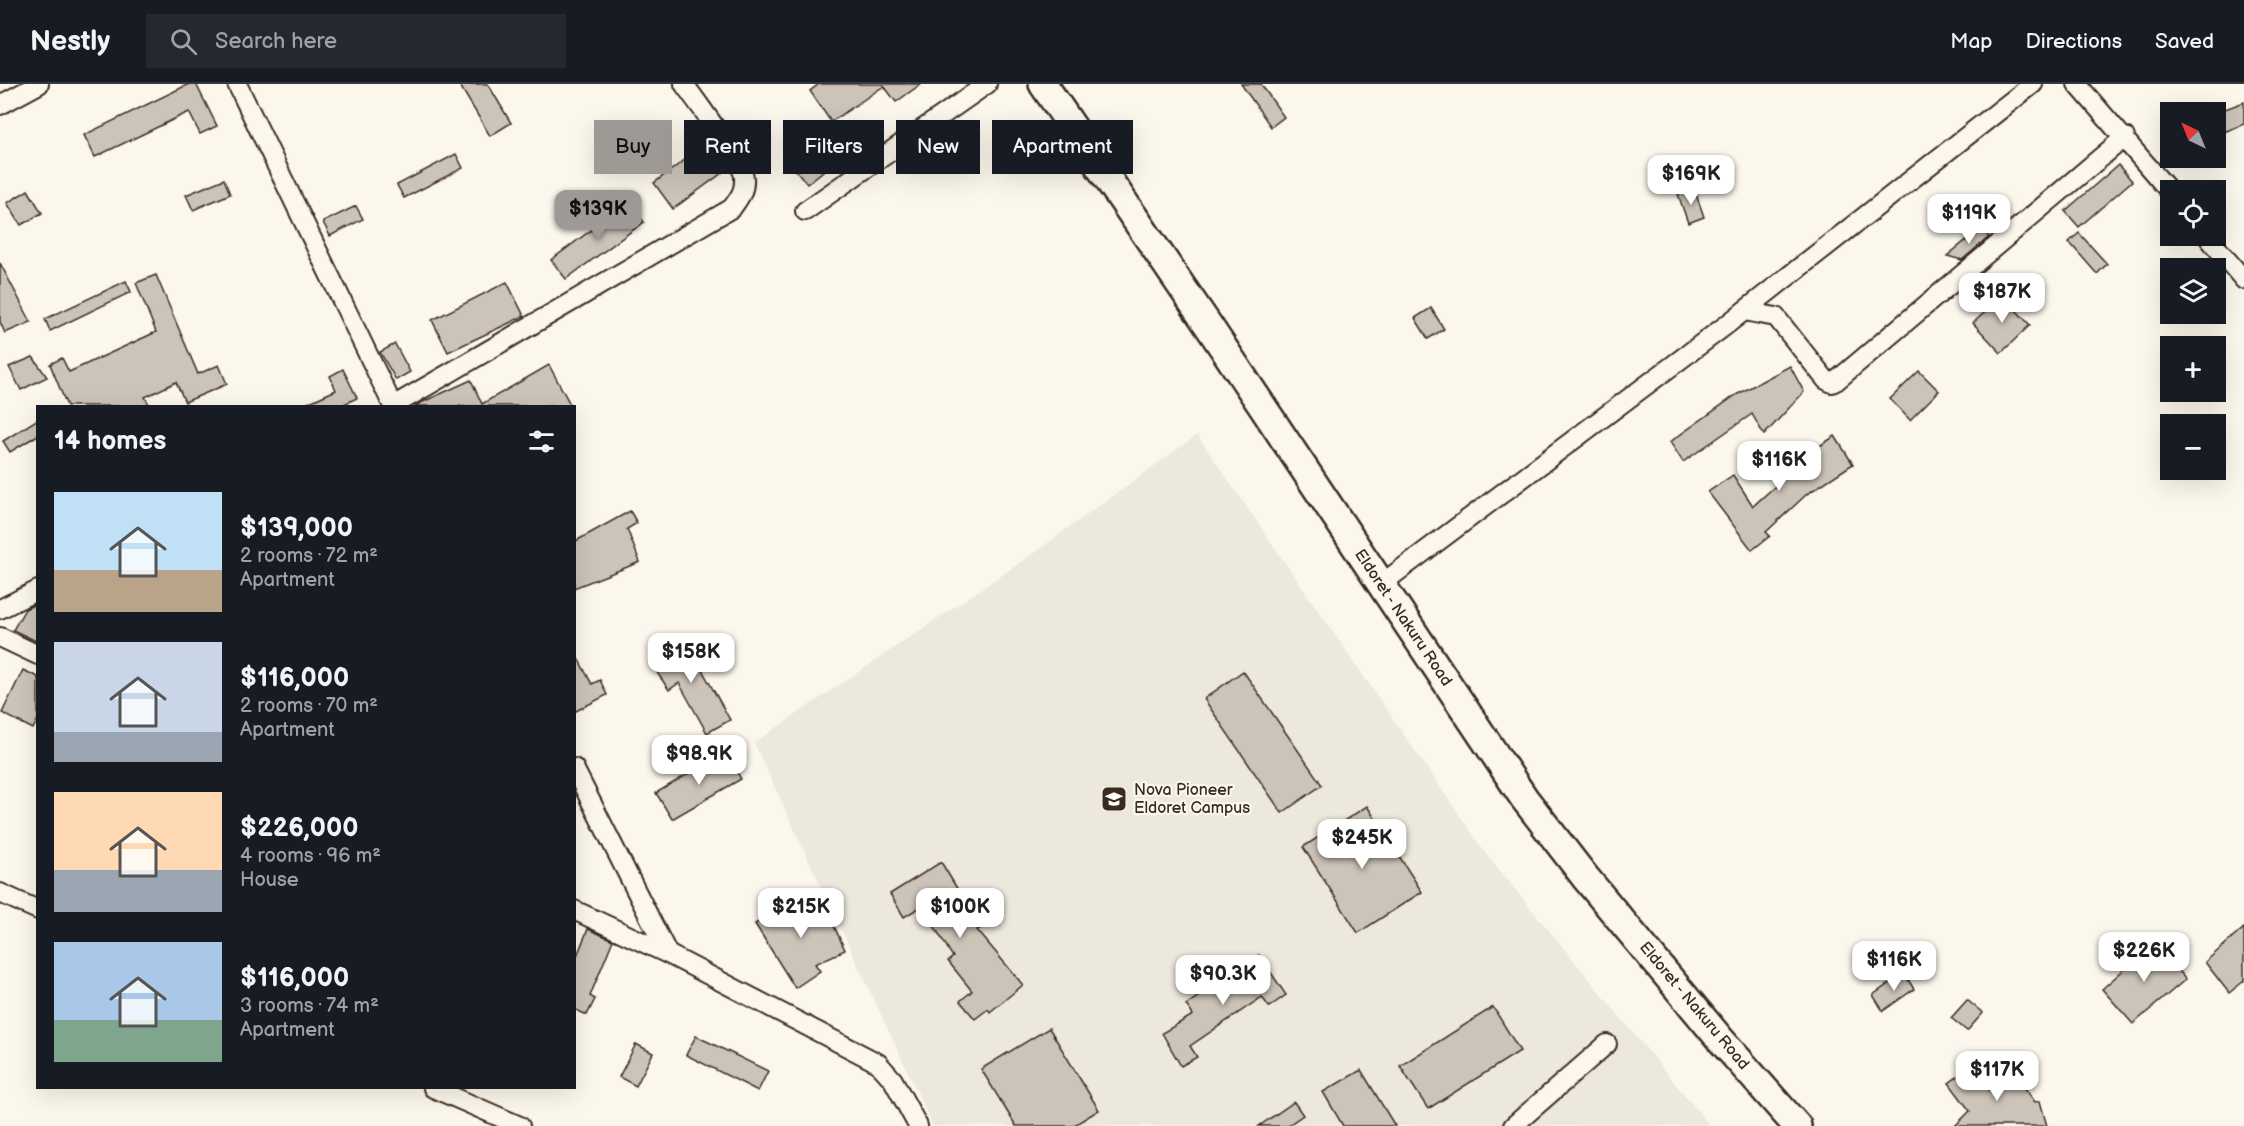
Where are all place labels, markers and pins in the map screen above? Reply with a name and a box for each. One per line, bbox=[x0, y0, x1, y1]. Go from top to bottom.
pin: $169K bbox=[1649, 155, 1733, 206]
pin: $139K bbox=[556, 190, 640, 241]
pin: $119K bbox=[1927, 194, 2011, 245]
pin: $187K bbox=[1960, 273, 2044, 324]
pin: $116K bbox=[1737, 441, 1821, 492]
pin: $158K bbox=[649, 633, 733, 684]
pin: $98.9K bbox=[650, 735, 748, 786]
place label: Nova Pioneer Eldoret Campus bbox=[1134, 781, 1250, 818]
school or university icon: Nova Pioneer Eldoret Campus bbox=[1099, 784, 1129, 814]
pin: $245K bbox=[1320, 819, 1404, 870]
pin: $215K bbox=[759, 888, 843, 939]
pin: $100K bbox=[918, 888, 1002, 939]
pin: $226K bbox=[2102, 932, 2186, 983]
pin: $116K bbox=[1852, 941, 1936, 992]
pin: $90.3K bbox=[1174, 955, 1272, 1006]
pin: $117K bbox=[1955, 1051, 2039, 1102]

